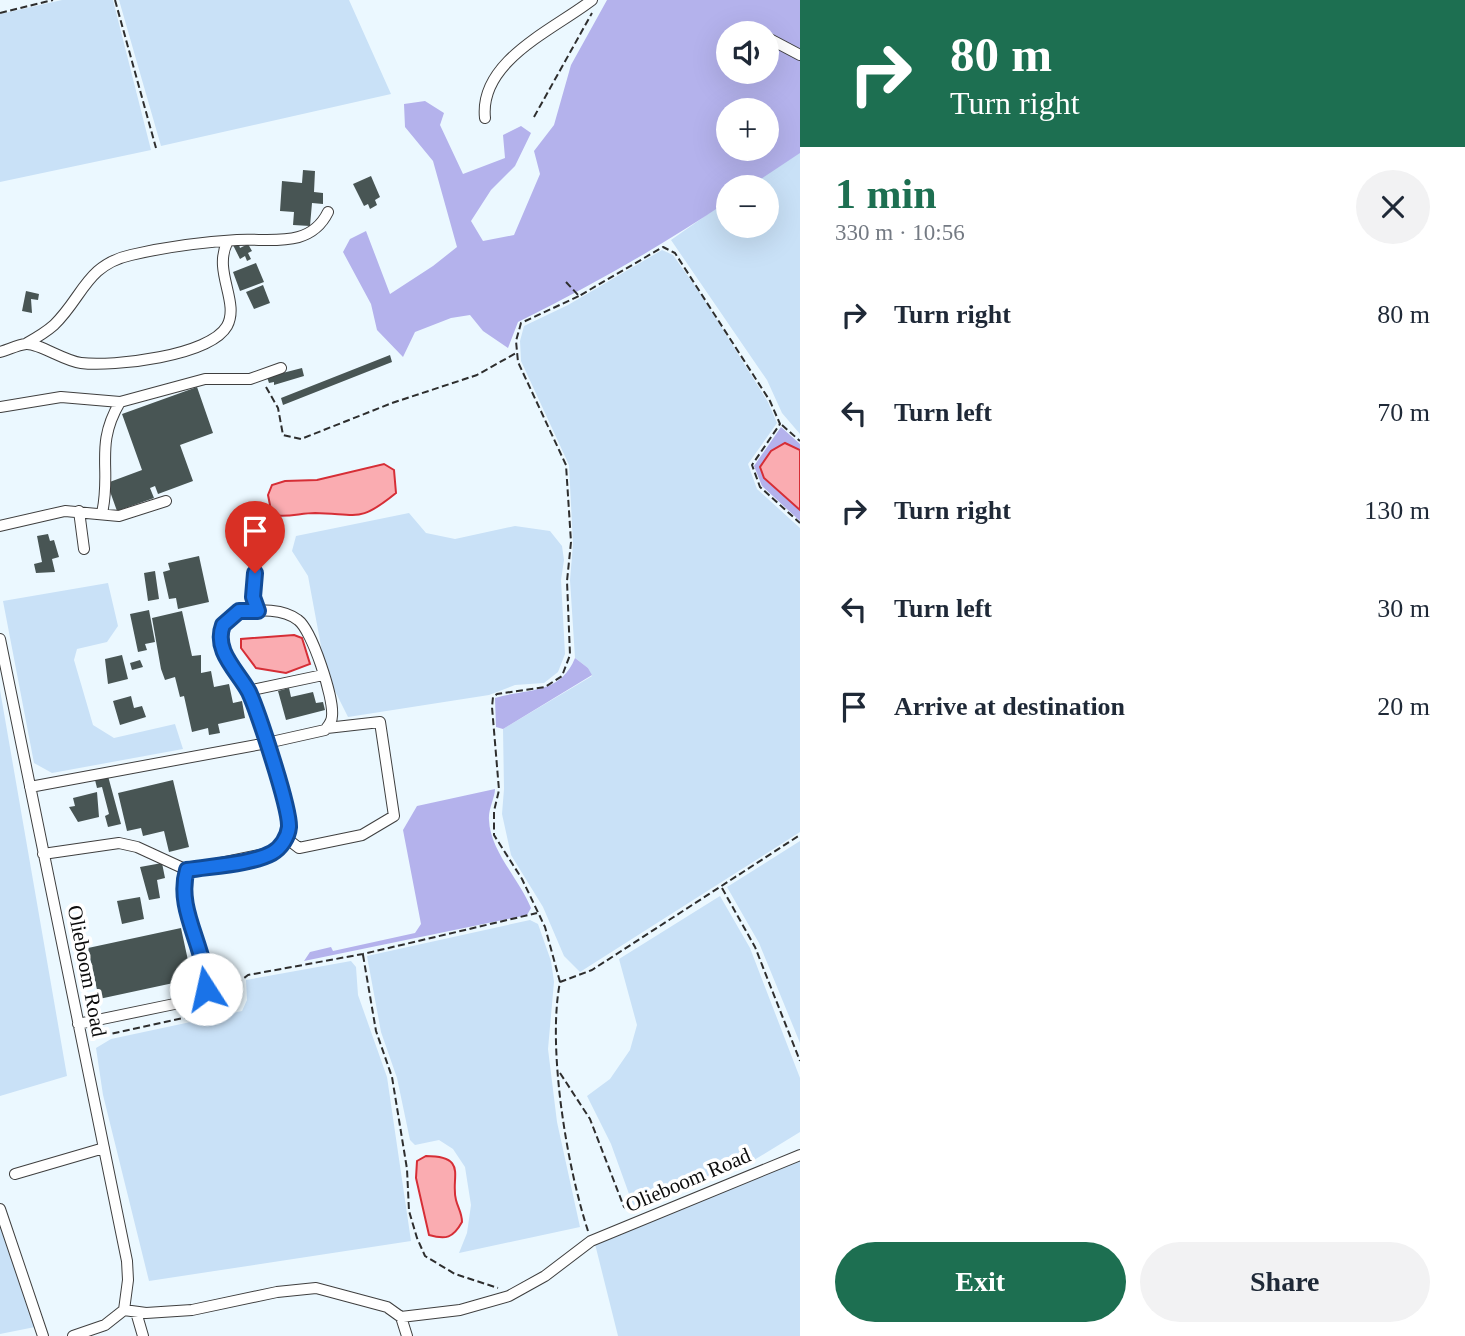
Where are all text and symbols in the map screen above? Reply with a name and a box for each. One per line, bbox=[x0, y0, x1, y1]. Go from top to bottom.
map controls bbox=[716, 21, 779, 238]
button: sound bbox=[716, 21, 779, 84]
text: 80 m bbox=[950, 27, 1052, 82]
icon: right bbox=[835, 28, 926, 119]
text: Turn right bbox=[950, 85, 1080, 121]
button: + bbox=[716, 98, 779, 161]
button: close bbox=[1356, 170, 1430, 244]
text: 1 min bbox=[835, 171, 937, 217]
button: − bbox=[716, 175, 779, 238]
text: 330 m · 10:56 bbox=[835, 220, 965, 245]
icon: right bbox=[835, 296, 873, 334]
text: Turn right bbox=[894, 300, 1011, 329]
text: 80 m bbox=[1377, 300, 1430, 329]
icon: left bbox=[835, 394, 873, 432]
text: Turn left bbox=[894, 398, 992, 427]
text: 70 m bbox=[1377, 398, 1430, 427]
icon: right bbox=[835, 492, 873, 530]
text: Turn right bbox=[894, 496, 1011, 525]
text: 130 m bbox=[1364, 496, 1430, 525]
pin bbox=[225, 501, 285, 573]
icon: arrive bbox=[236, 512, 274, 550]
icon: left bbox=[835, 590, 873, 628]
text: Turn left bbox=[894, 594, 992, 623]
text: 30 m bbox=[1377, 594, 1430, 623]
icon: arrive bbox=[835, 688, 873, 726]
text: Arrive at destination bbox=[894, 692, 1125, 721]
text: 20 m bbox=[1377, 692, 1430, 721]
street label: Olieboom Road bbox=[62, 903, 112, 1039]
position arrow bbox=[169, 952, 243, 1026]
street label: Olieboom Road bbox=[622, 1143, 755, 1217]
button: Exit bbox=[835, 1242, 1126, 1322]
button: Share bbox=[1140, 1242, 1430, 1322]

